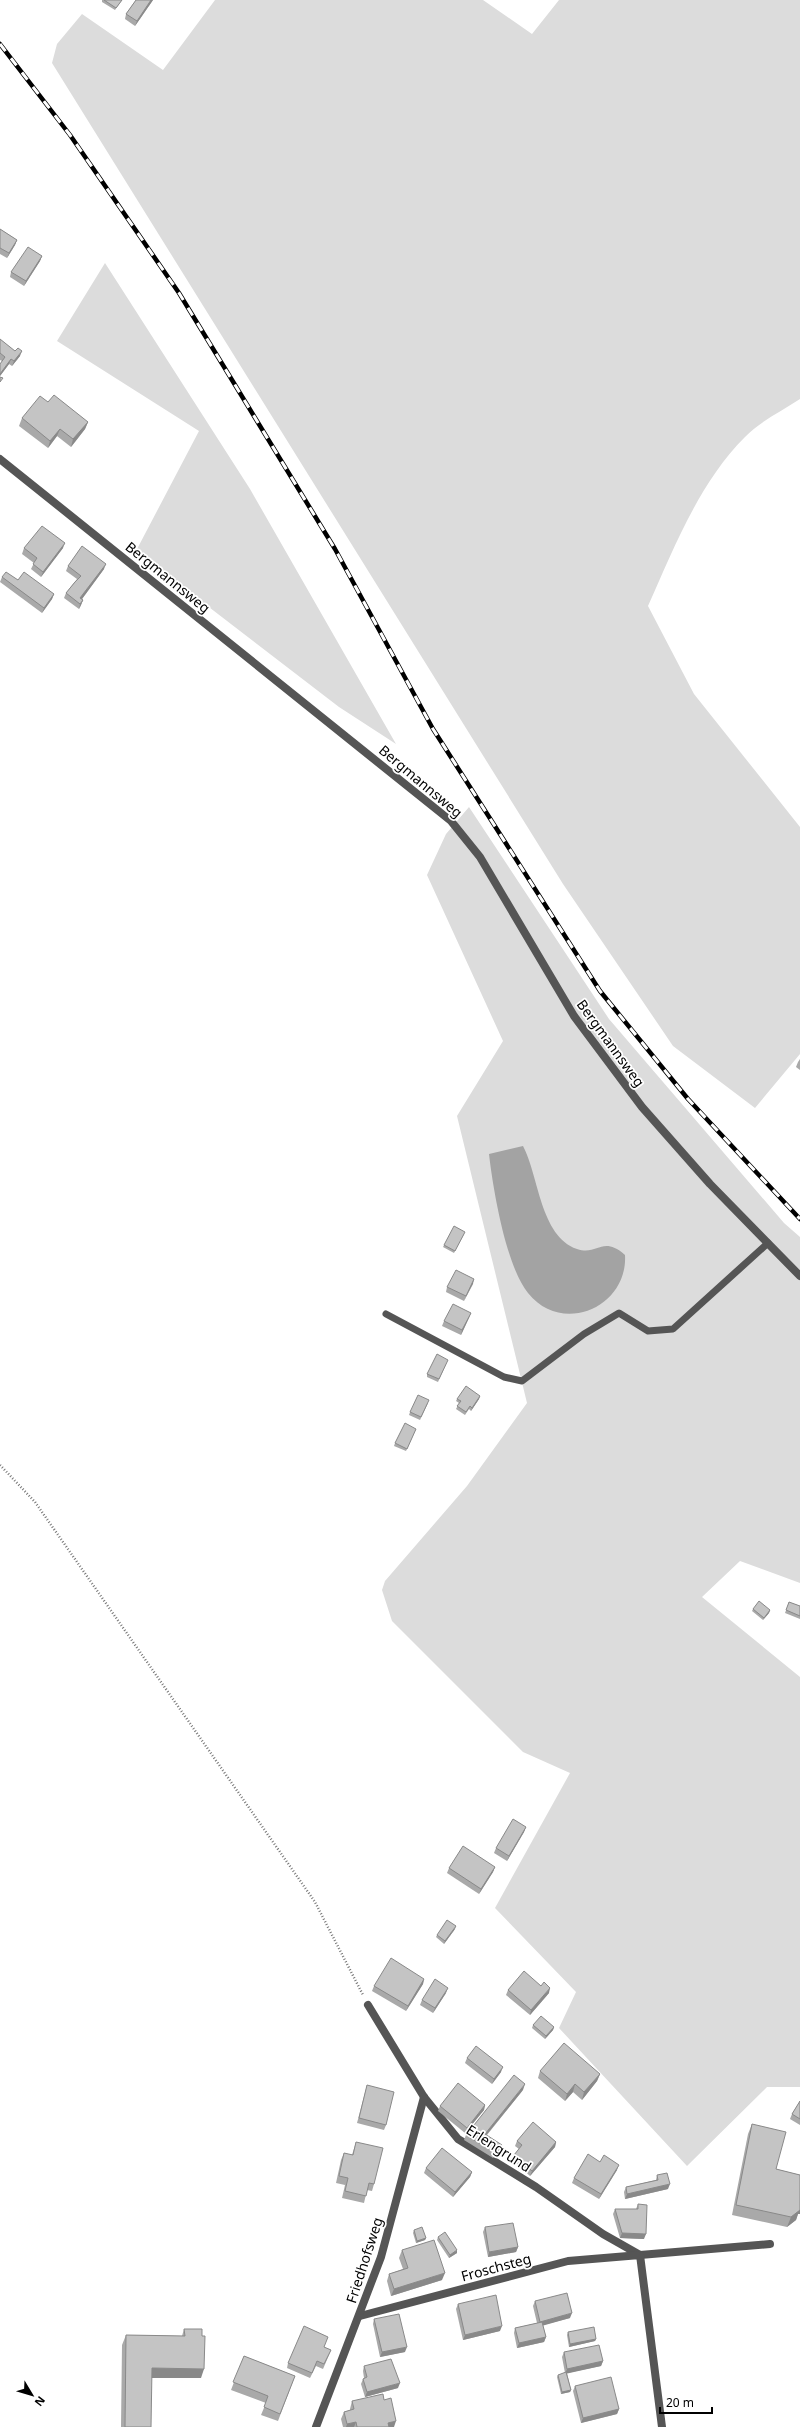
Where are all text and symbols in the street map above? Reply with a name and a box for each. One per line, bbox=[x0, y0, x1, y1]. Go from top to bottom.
street label: Bergmannsweg bbox=[122, 537, 214, 617]
street label: Bergmannsweg bbox=[375, 740, 467, 822]
street label: Bergmannsweg bbox=[573, 995, 649, 1091]
street label: Erlengrund bbox=[463, 2120, 535, 2176]
street label: Friedhofsweg bbox=[341, 2215, 387, 2305]
street label: Froschsteg bbox=[459, 2249, 533, 2285]
north arrow bbox=[12, 2375, 52, 2415]
scale bar bbox=[660, 2389, 712, 2415]
text: N bbox=[32, 2393, 49, 2410]
text: 20 m bbox=[666, 2394, 694, 2411]

